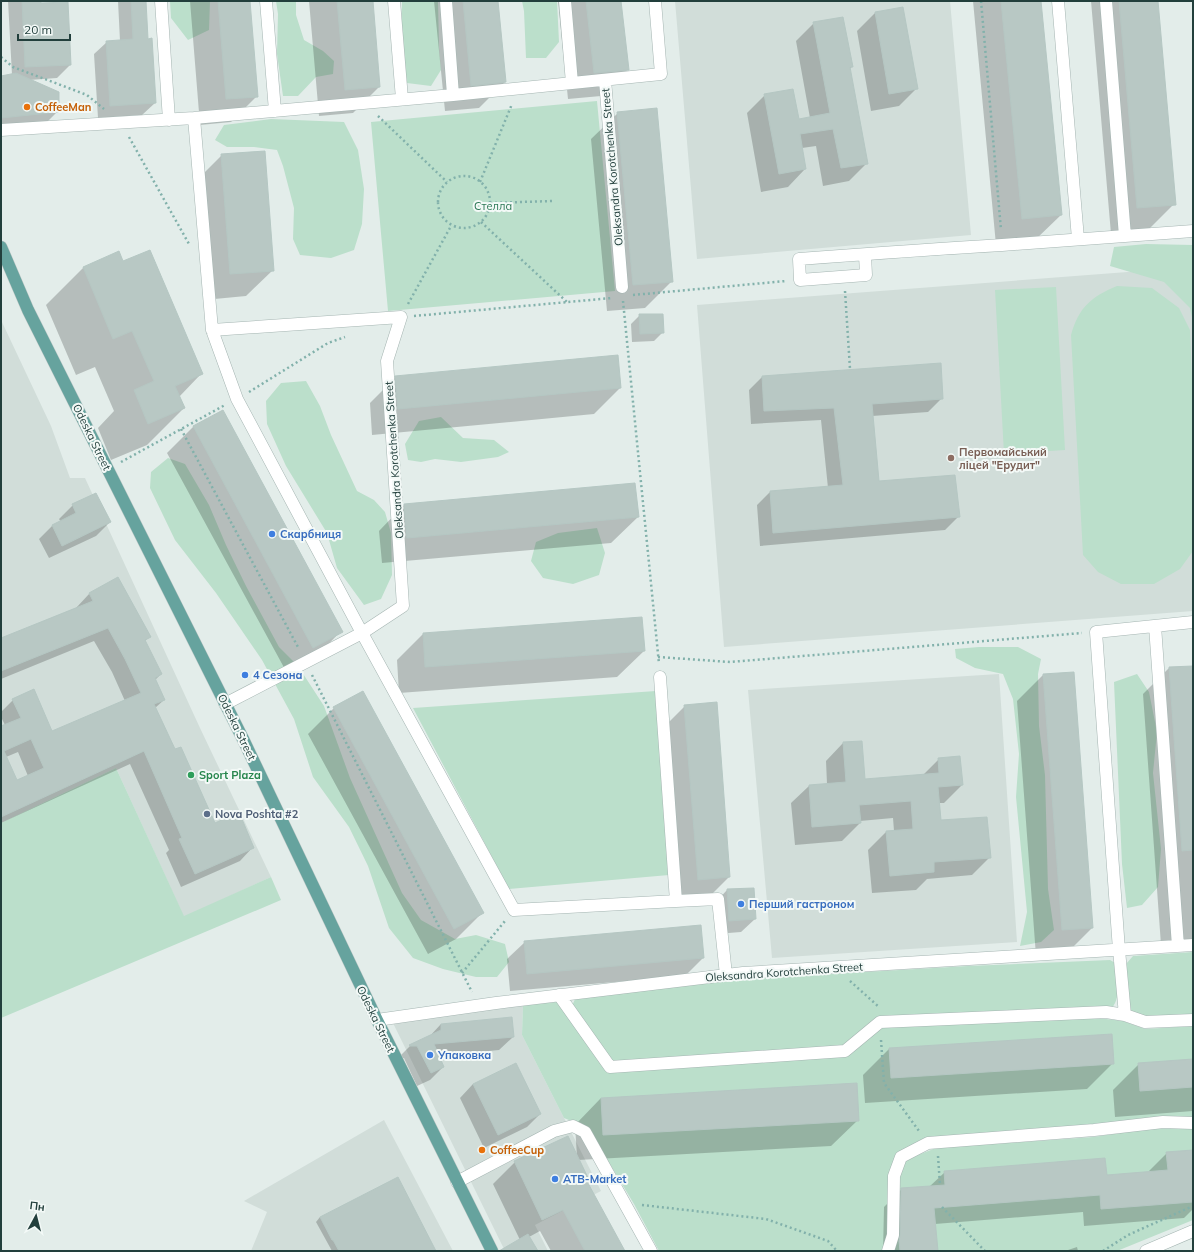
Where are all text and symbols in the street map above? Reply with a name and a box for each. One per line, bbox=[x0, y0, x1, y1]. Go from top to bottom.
scale bar bbox=[18, 16, 70, 42]
text: 20 m bbox=[24, 22, 52, 37]
street label: Oleksandra Korotchenka Street bbox=[598, 88, 626, 246]
place label: CoffeeMan bbox=[35, 100, 91, 114]
marker: CoffeeMan bbox=[22, 102, 32, 112]
park label: Стелла bbox=[474, 199, 512, 213]
street label: Oleksandra Korotchenka Street bbox=[381, 381, 406, 539]
street label: Odeska Street bbox=[70, 402, 114, 473]
place label: Первомайський ліцей "Ерудит" bbox=[959, 445, 1047, 472]
marker: Первомайський ліцей "Ерудит" bbox=[946, 453, 956, 463]
place label: Скарбниця bbox=[280, 527, 341, 541]
marker: Скарбниця bbox=[267, 529, 277, 539]
place label: 4 Сезона bbox=[253, 668, 303, 682]
marker: 4 Сезона bbox=[240, 670, 250, 680]
street label: Odeska Street bbox=[215, 692, 259, 763]
place label: Sport Plaza bbox=[199, 768, 261, 782]
marker: Sport Plaza bbox=[186, 770, 196, 780]
place label: Nova Poshta #2 bbox=[215, 807, 299, 821]
marker: Nova Poshta #2 bbox=[202, 809, 212, 819]
place label: Перший гастроном bbox=[749, 897, 854, 911]
marker: Перший гастроном bbox=[736, 899, 746, 909]
street label: Oleksandra Korotchenka Street bbox=[705, 959, 863, 984]
street label: Odeska Street bbox=[354, 984, 398, 1055]
place label: Упаковка bbox=[437, 1048, 491, 1062]
marker: Упаковка bbox=[425, 1050, 435, 1060]
place label: CoffeeCup bbox=[490, 1143, 544, 1157]
marker: CoffeeCup bbox=[477, 1145, 487, 1155]
place label: ATB-Market bbox=[563, 1172, 626, 1186]
marker: ATB-Market bbox=[550, 1174, 560, 1184]
north arrow bbox=[16, 1196, 56, 1236]
text: Пн bbox=[29, 1198, 46, 1214]

